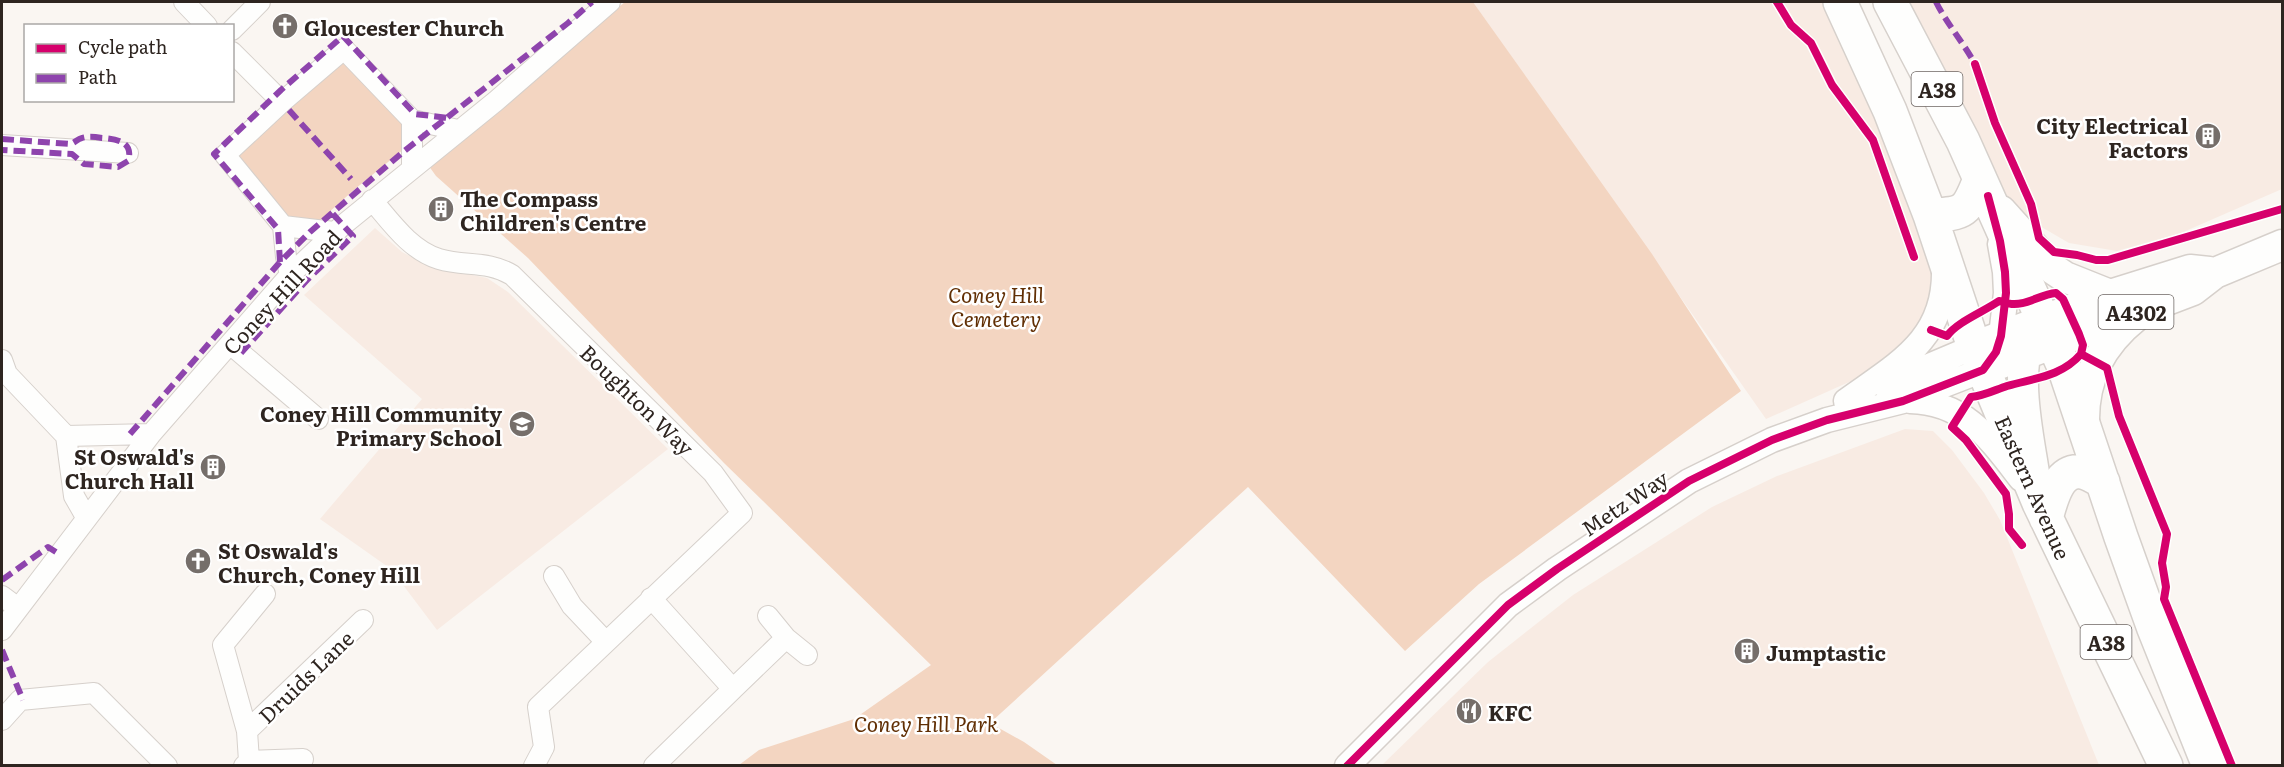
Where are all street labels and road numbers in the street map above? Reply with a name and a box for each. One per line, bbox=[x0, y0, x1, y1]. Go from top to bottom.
road number: A38 bbox=[1912, 72, 1962, 106]
street label: Coney Hill Road bbox=[215, 221, 347, 361]
road number: A4302 bbox=[2098, 295, 2174, 329]
street label: Boughton Way bbox=[574, 337, 703, 462]
street label: Eastern Avenue bbox=[1988, 410, 2080, 564]
street label: Metz Way bbox=[1574, 461, 1674, 543]
street label: Druids Lane bbox=[250, 622, 360, 730]
road number: A38 bbox=[2080, 625, 2132, 659]

